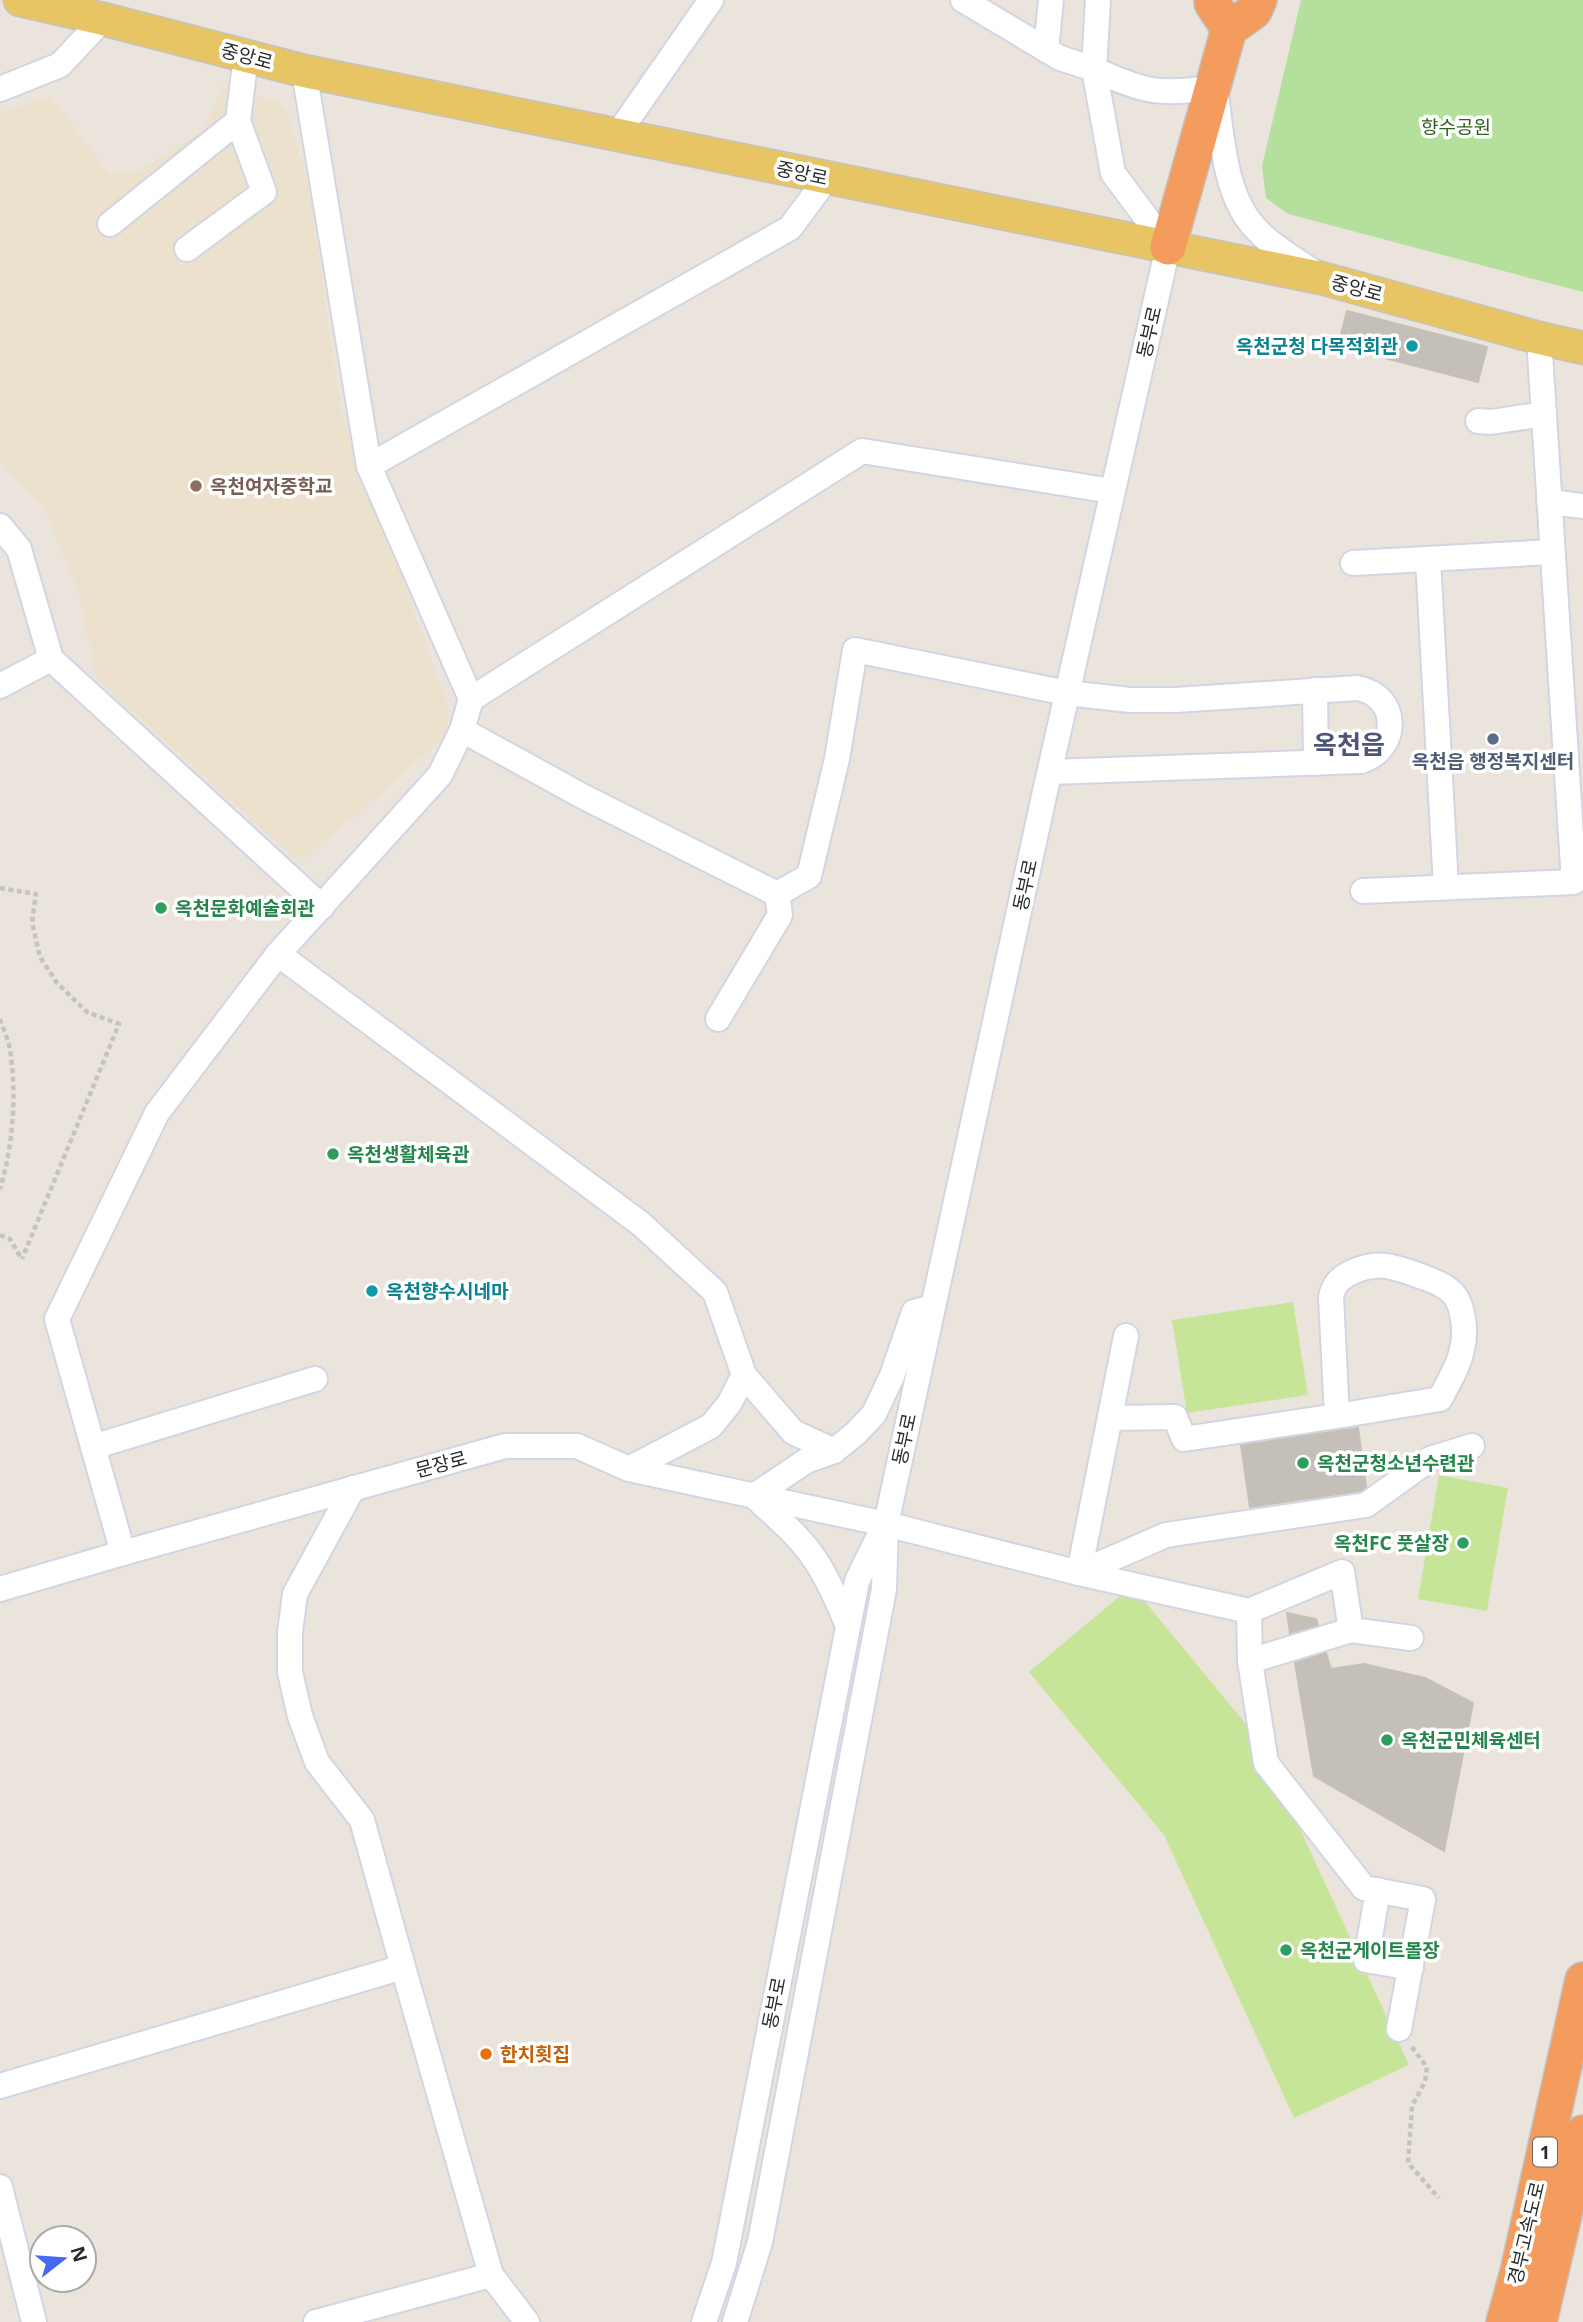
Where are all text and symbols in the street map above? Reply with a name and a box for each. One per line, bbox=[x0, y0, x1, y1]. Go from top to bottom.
street label: 중앙로 bbox=[218, 37, 276, 75]
park label: 향수공원 bbox=[1421, 114, 1491, 140]
street label: 중앙로 bbox=[774, 155, 830, 191]
street label: 중앙로 bbox=[1328, 269, 1386, 307]
street label: 동부로 bbox=[1130, 304, 1168, 360]
place label: 옥천군청 다목적회관 bbox=[1236, 333, 1399, 359]
marker: 옥천군청 다목적회관 bbox=[1404, 338, 1420, 354]
place label: 옥천여자중학교 bbox=[210, 473, 332, 499]
marker: 옥천여자중학교 bbox=[188, 478, 204, 494]
district label: 옥천읍 bbox=[1313, 726, 1385, 762]
marker: 옥천읍 행정복지센터 bbox=[1485, 731, 1501, 747]
place label: 옥천읍 행정복지센터 bbox=[1412, 748, 1574, 774]
street label: 동부로 bbox=[1007, 857, 1043, 913]
place label: 옥천문화예술회관 bbox=[175, 895, 315, 921]
marker: 옥천문화예술회관 bbox=[153, 900, 169, 916]
place label: 옥천생활체육관 bbox=[347, 1141, 470, 1167]
marker: 옥천생활체육관 bbox=[325, 1146, 341, 1162]
place label: 옥천향수시네마 bbox=[386, 1278, 509, 1304]
marker: 옥천향수시네마 bbox=[364, 1283, 380, 1299]
street label: 동부로 bbox=[886, 1411, 922, 1467]
street label: 문장로 bbox=[412, 1445, 470, 1483]
place label: 옥천군청소년수련관 bbox=[1317, 1450, 1475, 1476]
marker: 옥천군청소년수련관 bbox=[1295, 1455, 1311, 1471]
place label: 옥천FC 풋살장 bbox=[1334, 1530, 1449, 1556]
marker: 옥천FC 풋살장 bbox=[1455, 1535, 1471, 1551]
place label: 옥천군민체육센터 bbox=[1401, 1727, 1541, 1753]
marker: 옥천군민체육센터 bbox=[1379, 1732, 1395, 1748]
place label: 옥천군게이트볼장 bbox=[1300, 1937, 1440, 1963]
marker: 옥천군게이트볼장 bbox=[1278, 1942, 1294, 1958]
street label: 동부로 bbox=[756, 1975, 792, 2031]
place label: 한치횟집 bbox=[500, 2041, 570, 2067]
marker: 한치횟집 bbox=[478, 2046, 494, 2062]
road number: 1 bbox=[1533, 2138, 1557, 2166]
street label: 경부고속도로 bbox=[1502, 2179, 1550, 2287]
north arrow bbox=[28, 2224, 98, 2294]
text: N bbox=[65, 2243, 94, 2265]

